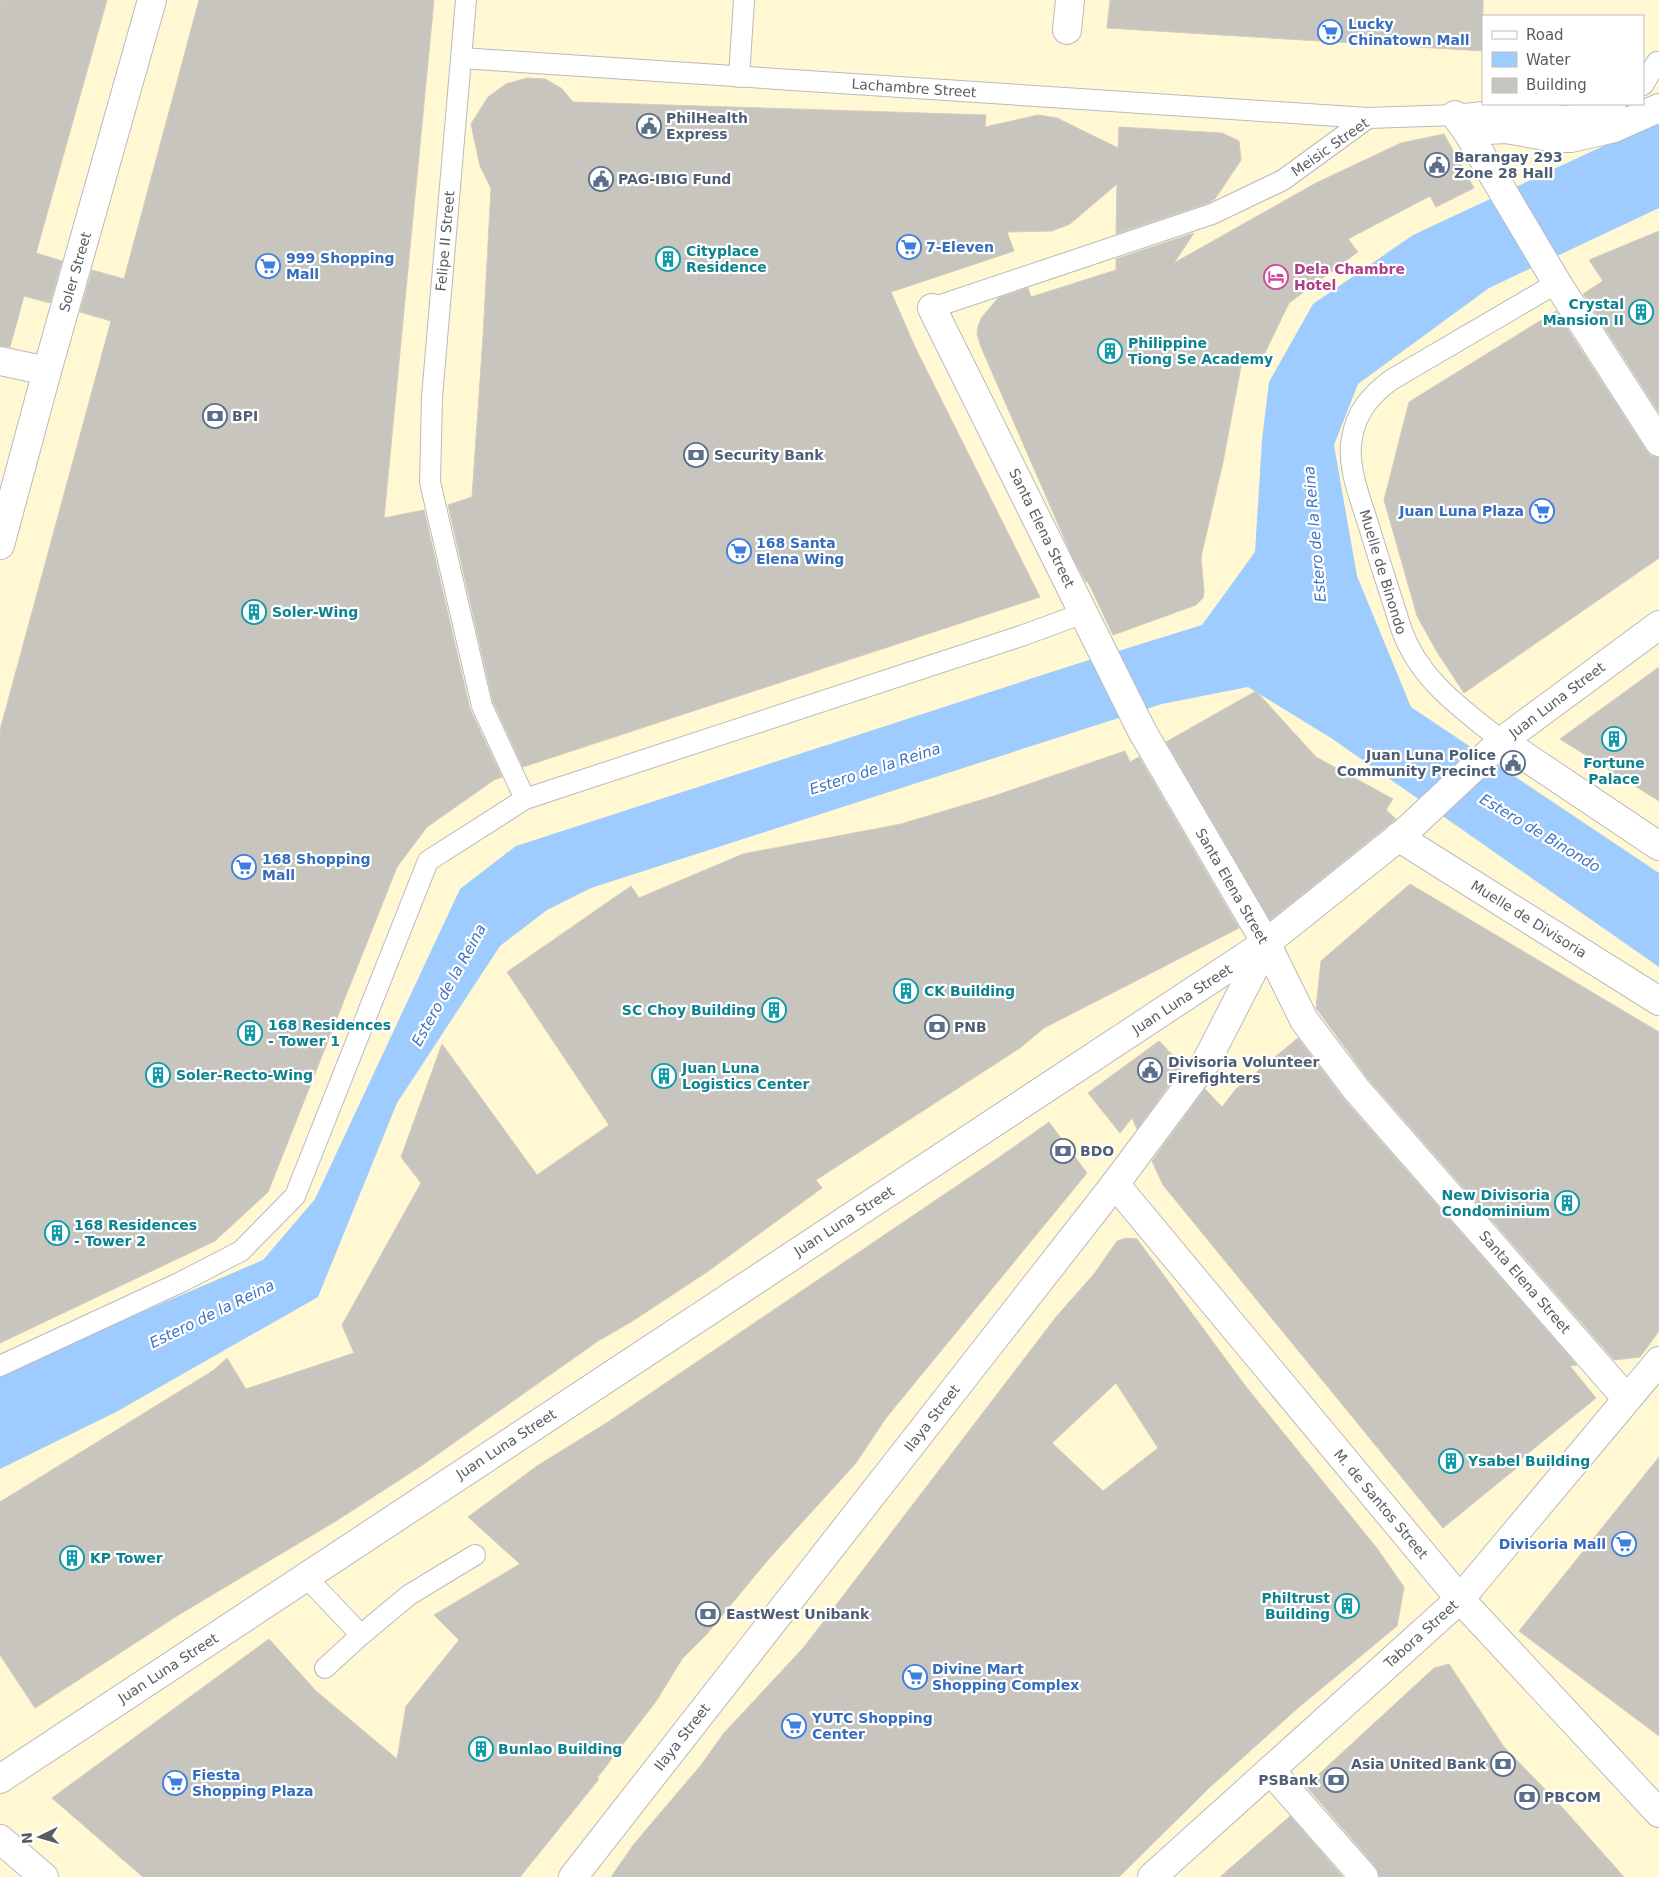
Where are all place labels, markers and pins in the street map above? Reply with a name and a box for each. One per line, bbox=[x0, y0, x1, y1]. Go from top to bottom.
place label: Lucky Chinatown Mall bbox=[1348, 16, 1470, 48]
supermarket icon: Lucky Chinatown Mall bbox=[1317, 19, 1343, 45]
place label: PhilHealth Express bbox=[666, 110, 748, 142]
public building icon: PhilHealth Express bbox=[636, 113, 662, 139]
place label: Barangay 293 Zone 28 Hall bbox=[1454, 149, 1563, 181]
public building icon: Barangay 293 Zone 28 Hall bbox=[1424, 152, 1450, 178]
public building icon: PAG-IBIG Fund bbox=[588, 166, 614, 192]
place label: PAG-IBIG Fund bbox=[618, 171, 731, 187]
supermarket icon: 7-Eleven bbox=[896, 234, 922, 260]
place label: 7-Eleven bbox=[926, 239, 994, 255]
place label: Cityplace Residence bbox=[686, 243, 767, 275]
building icon: Cityplace Residence bbox=[655, 246, 681, 272]
place label: 999 Shopping Mall bbox=[286, 250, 395, 282]
supermarket icon: 999 Shopping Mall bbox=[255, 253, 281, 279]
place label: Dela Chambre Hotel bbox=[1294, 261, 1405, 293]
hotel icon: Dela Chambre Hotel bbox=[1263, 264, 1289, 290]
place label: Crystal Mansion II bbox=[1543, 296, 1624, 328]
building icon: Crystal Mansion II bbox=[1628, 299, 1654, 325]
place label: Philippine Tiong Se Academy bbox=[1128, 335, 1273, 367]
building icon: Philippine Tiong Se Academy bbox=[1097, 338, 1123, 364]
bank icon: BPI bbox=[202, 403, 228, 429]
place label: BPI bbox=[232, 408, 258, 424]
bank icon: Security Bank bbox=[683, 442, 709, 468]
place label: Security Bank bbox=[714, 447, 824, 463]
supermarket icon: Juan Luna Plaza bbox=[1529, 498, 1555, 524]
place label: Juan Luna Plaza bbox=[1398, 503, 1524, 519]
place label: 168 Santa Elena Wing bbox=[756, 535, 844, 567]
supermarket icon: 168 Santa Elena Wing bbox=[726, 538, 752, 564]
building icon: Soler-Wing bbox=[241, 599, 267, 625]
place label: Soler-Wing bbox=[272, 604, 358, 620]
building icon: Fortune Palace bbox=[1601, 726, 1627, 752]
place label: Juan Luna Police Community Precinct bbox=[1337, 747, 1496, 779]
public building icon: Juan Luna Police Community Precinct bbox=[1500, 750, 1526, 776]
place label: Fortune Palace bbox=[1583, 755, 1645, 787]
place label: 168 Shopping Mall bbox=[262, 851, 371, 883]
supermarket icon: 168 Shopping Mall bbox=[231, 854, 257, 880]
building icon: CK Building bbox=[893, 978, 919, 1004]
place label: CK Building bbox=[924, 983, 1015, 999]
building icon: SC Choy Building bbox=[761, 997, 787, 1023]
place label: SC Choy Building bbox=[622, 1002, 756, 1018]
bank icon: PNB bbox=[924, 1014, 950, 1040]
place label: 168 Residences - Tower 1 bbox=[268, 1017, 391, 1049]
place label: PNB bbox=[954, 1019, 987, 1035]
building icon: 168 Residences - Tower 1 bbox=[237, 1020, 263, 1046]
place label: Divisoria Volunteer Firefighters bbox=[1168, 1054, 1319, 1086]
public building icon: Divisoria Volunteer Firefighters bbox=[1137, 1057, 1163, 1083]
place label: Juan Luna Logistics Center bbox=[681, 1060, 810, 1092]
building icon: Soler-Recto-Wing bbox=[145, 1062, 171, 1088]
building icon: Juan Luna Logistics Center bbox=[651, 1063, 677, 1089]
place label: Soler-Recto-Wing bbox=[176, 1067, 313, 1083]
bank icon: BDO bbox=[1050, 1138, 1076, 1164]
place label: BDO bbox=[1080, 1143, 1114, 1159]
place label: New Divisoria Condominium bbox=[1442, 1187, 1550, 1219]
building icon: New Divisoria Condominium bbox=[1554, 1190, 1580, 1216]
place label: 168 Residences - Tower 2 bbox=[74, 1217, 197, 1249]
building icon: 168 Residences - Tower 2 bbox=[44, 1220, 70, 1246]
building icon: Ysabel Building bbox=[1438, 1448, 1464, 1474]
place label: Ysabel Building bbox=[1467, 1453, 1590, 1469]
supermarket icon: Divisoria Mall bbox=[1611, 1531, 1637, 1557]
place label: Divisoria Mall bbox=[1499, 1536, 1606, 1552]
building icon: KP Tower bbox=[59, 1545, 85, 1571]
place label: KP Tower bbox=[90, 1550, 163, 1566]
place label: Philtrust Building bbox=[1262, 1590, 1330, 1622]
building icon: Philtrust Building bbox=[1334, 1593, 1360, 1619]
bank icon: EastWest Unibank bbox=[695, 1601, 721, 1627]
place label: EastWest Unibank bbox=[726, 1606, 870, 1622]
place label: Divine Mart Shopping Complex bbox=[932, 1661, 1079, 1693]
supermarket icon: Divine Mart Shopping Complex bbox=[902, 1664, 928, 1690]
place label: YUTC Shopping Center bbox=[811, 1710, 933, 1742]
supermarket icon: YUTC Shopping Center bbox=[781, 1713, 807, 1739]
building icon: Bunlao Building bbox=[468, 1736, 494, 1762]
place label: Bunlao Building bbox=[498, 1741, 622, 1757]
bank icon: Asia United Bank bbox=[1490, 1751, 1516, 1777]
place label: Asia United Bank bbox=[1351, 1756, 1487, 1772]
place label: Fiesta Shopping Plaza bbox=[192, 1767, 313, 1799]
bank icon: PSBank bbox=[1323, 1767, 1349, 1793]
supermarket icon: Fiesta Shopping Plaza bbox=[162, 1770, 188, 1796]
place label: PSBank bbox=[1258, 1772, 1319, 1788]
bank icon: PBCOM bbox=[1514, 1784, 1540, 1810]
place label: PBCOM bbox=[1544, 1789, 1601, 1805]

